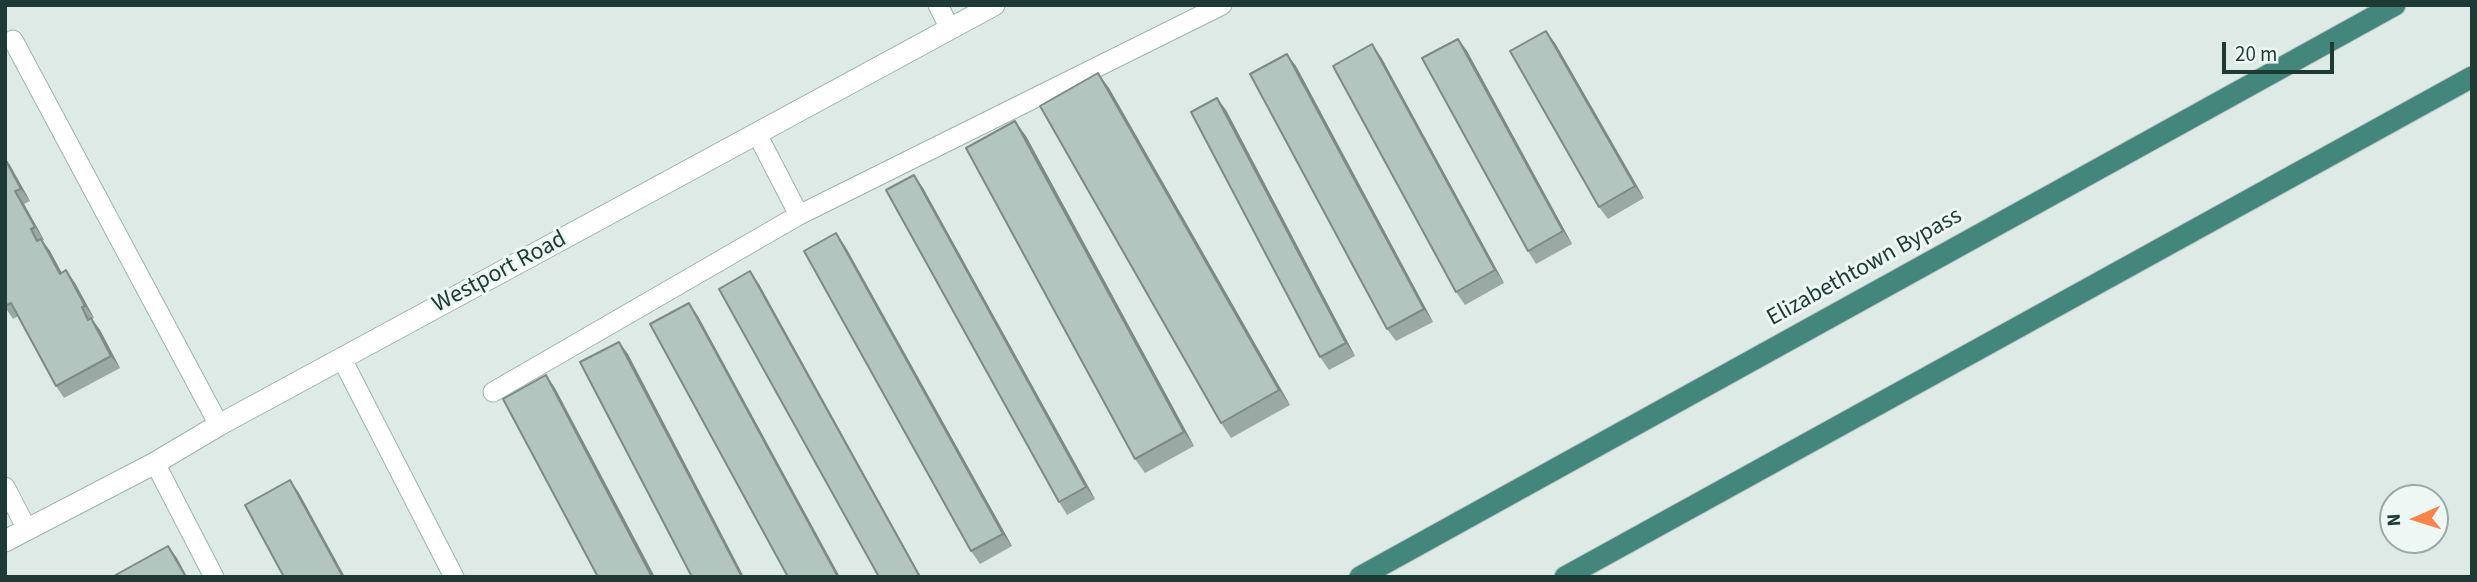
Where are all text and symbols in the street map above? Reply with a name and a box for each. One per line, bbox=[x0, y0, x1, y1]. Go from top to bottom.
scale bar bbox=[2225, 28, 2337, 72]
text: 20 m bbox=[2235, 39, 2277, 69]
street label: Elizabethtown Bypass bbox=[1762, 202, 1968, 334]
street label: Westport Road bbox=[428, 226, 572, 320]
north arrow bbox=[2379, 484, 2449, 554]
text: N bbox=[2381, 513, 2408, 527]

